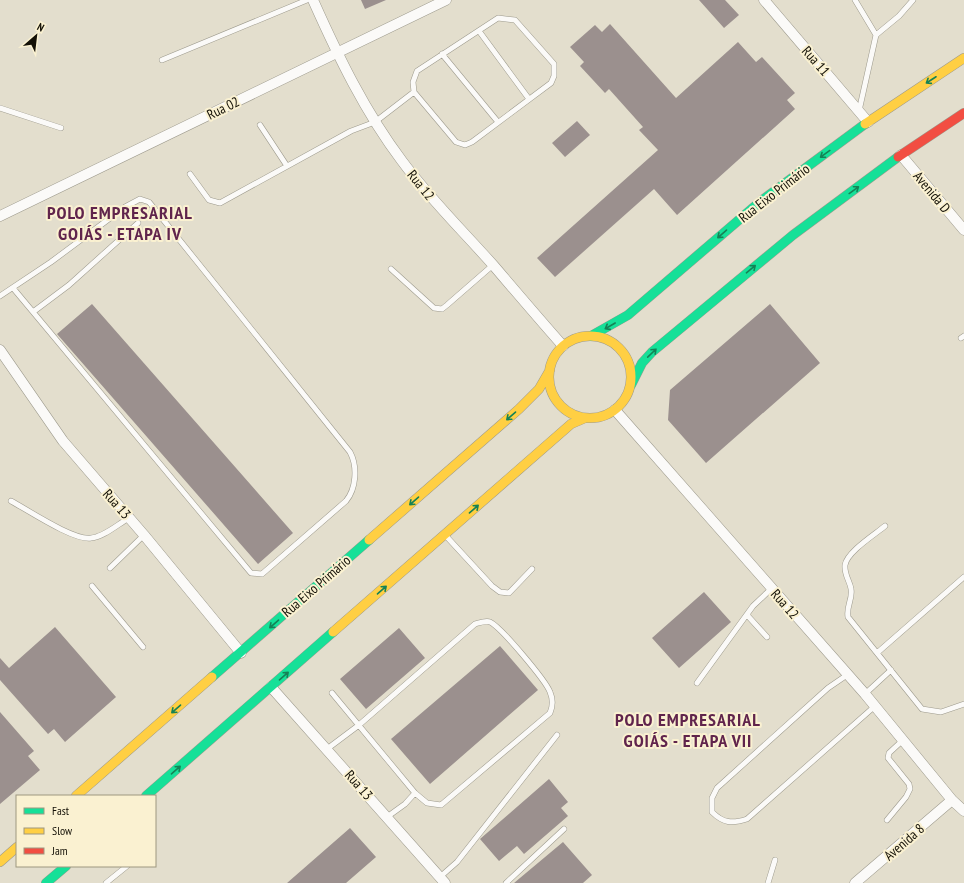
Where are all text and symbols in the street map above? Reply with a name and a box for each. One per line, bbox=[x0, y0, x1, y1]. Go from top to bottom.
north arrow bbox=[16, 16, 56, 56]
text: N bbox=[35, 20, 47, 35]
street label: Rua 11 bbox=[798, 42, 834, 80]
one-way arrow bbox=[926, 76, 937, 84]
street label: Rua 02 bbox=[204, 92, 242, 124]
one-way arrow bbox=[819, 149, 830, 158]
street label: Rua Eixo Primário bbox=[735, 160, 813, 226]
street label: Rua 12 bbox=[403, 166, 439, 204]
street label: Avenida D bbox=[909, 168, 955, 216]
one-way arrow bbox=[848, 185, 859, 194]
district label: POLO EMPRESARIAL GOIÁS - ETAPA IV bbox=[47, 201, 193, 245]
one-way arrow bbox=[717, 229, 728, 238]
one-way arrow bbox=[746, 265, 757, 274]
one-way arrow bbox=[604, 323, 616, 331]
one-way arrow bbox=[647, 348, 657, 358]
one-way arrow bbox=[506, 411, 517, 420]
street label: Rua 13 bbox=[99, 485, 135, 523]
one-way arrow bbox=[408, 497, 419, 506]
one-way arrow bbox=[469, 505, 479, 514]
street label: Rua Eixo Primário bbox=[278, 551, 354, 621]
one-way arrow bbox=[377, 585, 387, 595]
street label: Rua 12 bbox=[767, 585, 803, 623]
one-way arrow bbox=[269, 619, 279, 628]
one-way arrow bbox=[279, 672, 289, 681]
one-way arrow bbox=[170, 705, 181, 714]
district label: POLO EMPRESARIAL GOIÁS - ETAPA VII bbox=[615, 708, 761, 752]
one-way arrow bbox=[171, 766, 181, 775]
street label: Rua 13 bbox=[341, 766, 377, 804]
legend bbox=[16, 795, 156, 867]
text: Fast bbox=[52, 803, 70, 818]
street label: Avenida 8 bbox=[880, 820, 928, 864]
text: Slow bbox=[52, 823, 73, 838]
text: Jam bbox=[51, 843, 68, 858]

